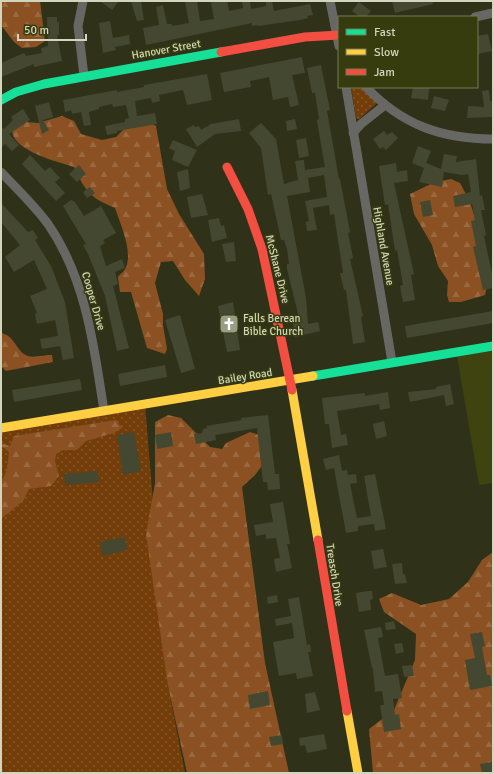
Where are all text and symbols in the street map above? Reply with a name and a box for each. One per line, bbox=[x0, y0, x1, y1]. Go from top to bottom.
scale bar bbox=[18, 16, 86, 42]
legend bbox=[338, 16, 478, 88]
text: 50 m bbox=[24, 23, 49, 38]
text: Fast bbox=[374, 25, 395, 40]
street label: Hanover Street bbox=[130, 37, 202, 62]
text: Slow bbox=[374, 45, 399, 60]
text: Jam bbox=[374, 65, 395, 80]
street label: Highland Avenue bbox=[370, 206, 397, 286]
street label: McShane Drive bbox=[263, 233, 292, 305]
street label: Cooper Drive bbox=[79, 270, 108, 332]
place label: Falls Berean Bible Church bbox=[243, 312, 303, 338]
church icon: Falls Berean Bible Church bbox=[218, 313, 240, 335]
street label: Bailey Road bbox=[217, 366, 273, 387]
street label: Treasch Drive bbox=[323, 543, 346, 607]

